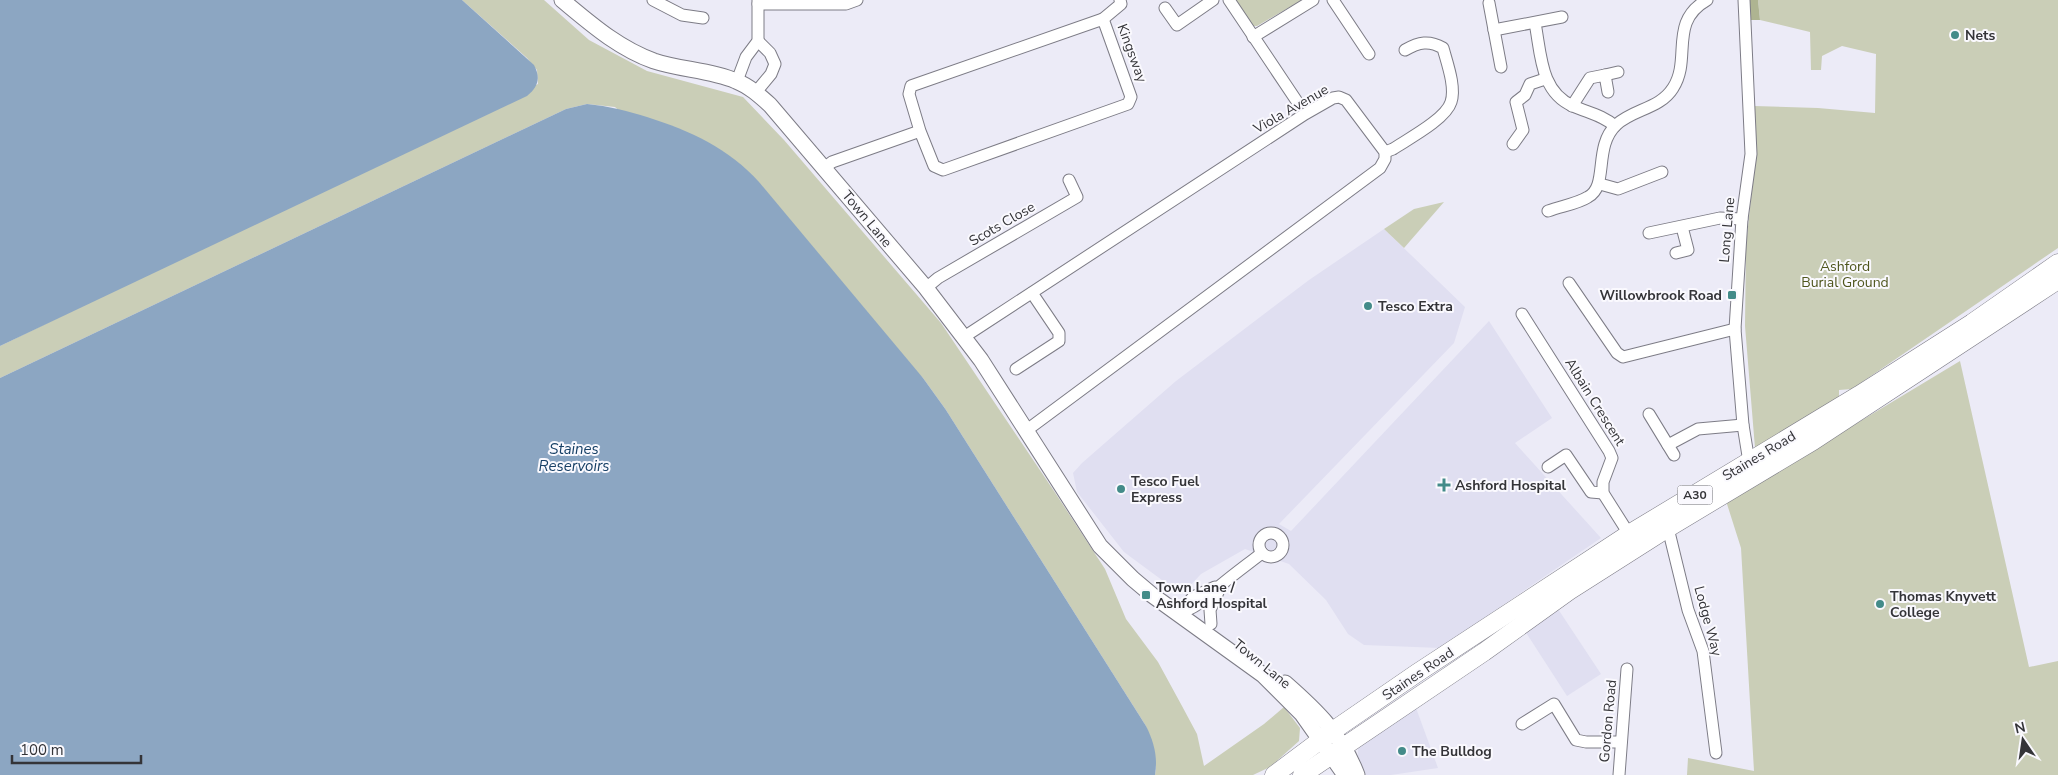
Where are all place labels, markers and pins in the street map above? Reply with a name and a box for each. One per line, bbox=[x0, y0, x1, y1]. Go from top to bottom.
place label: Nets bbox=[1965, 26, 1995, 45]
marker: Nets bbox=[1949, 29, 1961, 41]
place label: Willowbrook Road bbox=[1599, 286, 1722, 305]
marker: Willowbrook Road bbox=[1726, 289, 1738, 301]
place label: Tesco Extra bbox=[1378, 297, 1453, 316]
marker: Tesco Extra bbox=[1362, 300, 1374, 312]
place label: Tesco Fuel Express bbox=[1131, 472, 1200, 507]
place label: Ashford Hospital bbox=[1455, 476, 1567, 495]
marker: Ashford Hospital bbox=[1437, 478, 1451, 492]
marker: Tesco Fuel Express bbox=[1115, 483, 1127, 495]
place label: Town Lane / Ashford Hospital bbox=[1156, 578, 1268, 613]
place label: Thomas Knyvett College bbox=[1890, 587, 1997, 622]
marker: Town Lane / Ashford Hospital bbox=[1140, 589, 1152, 601]
marker: Thomas Knyvett College bbox=[1874, 598, 1886, 610]
place label: The Bulldog bbox=[1412, 742, 1492, 761]
marker: The Bulldog bbox=[1396, 745, 1408, 757]

